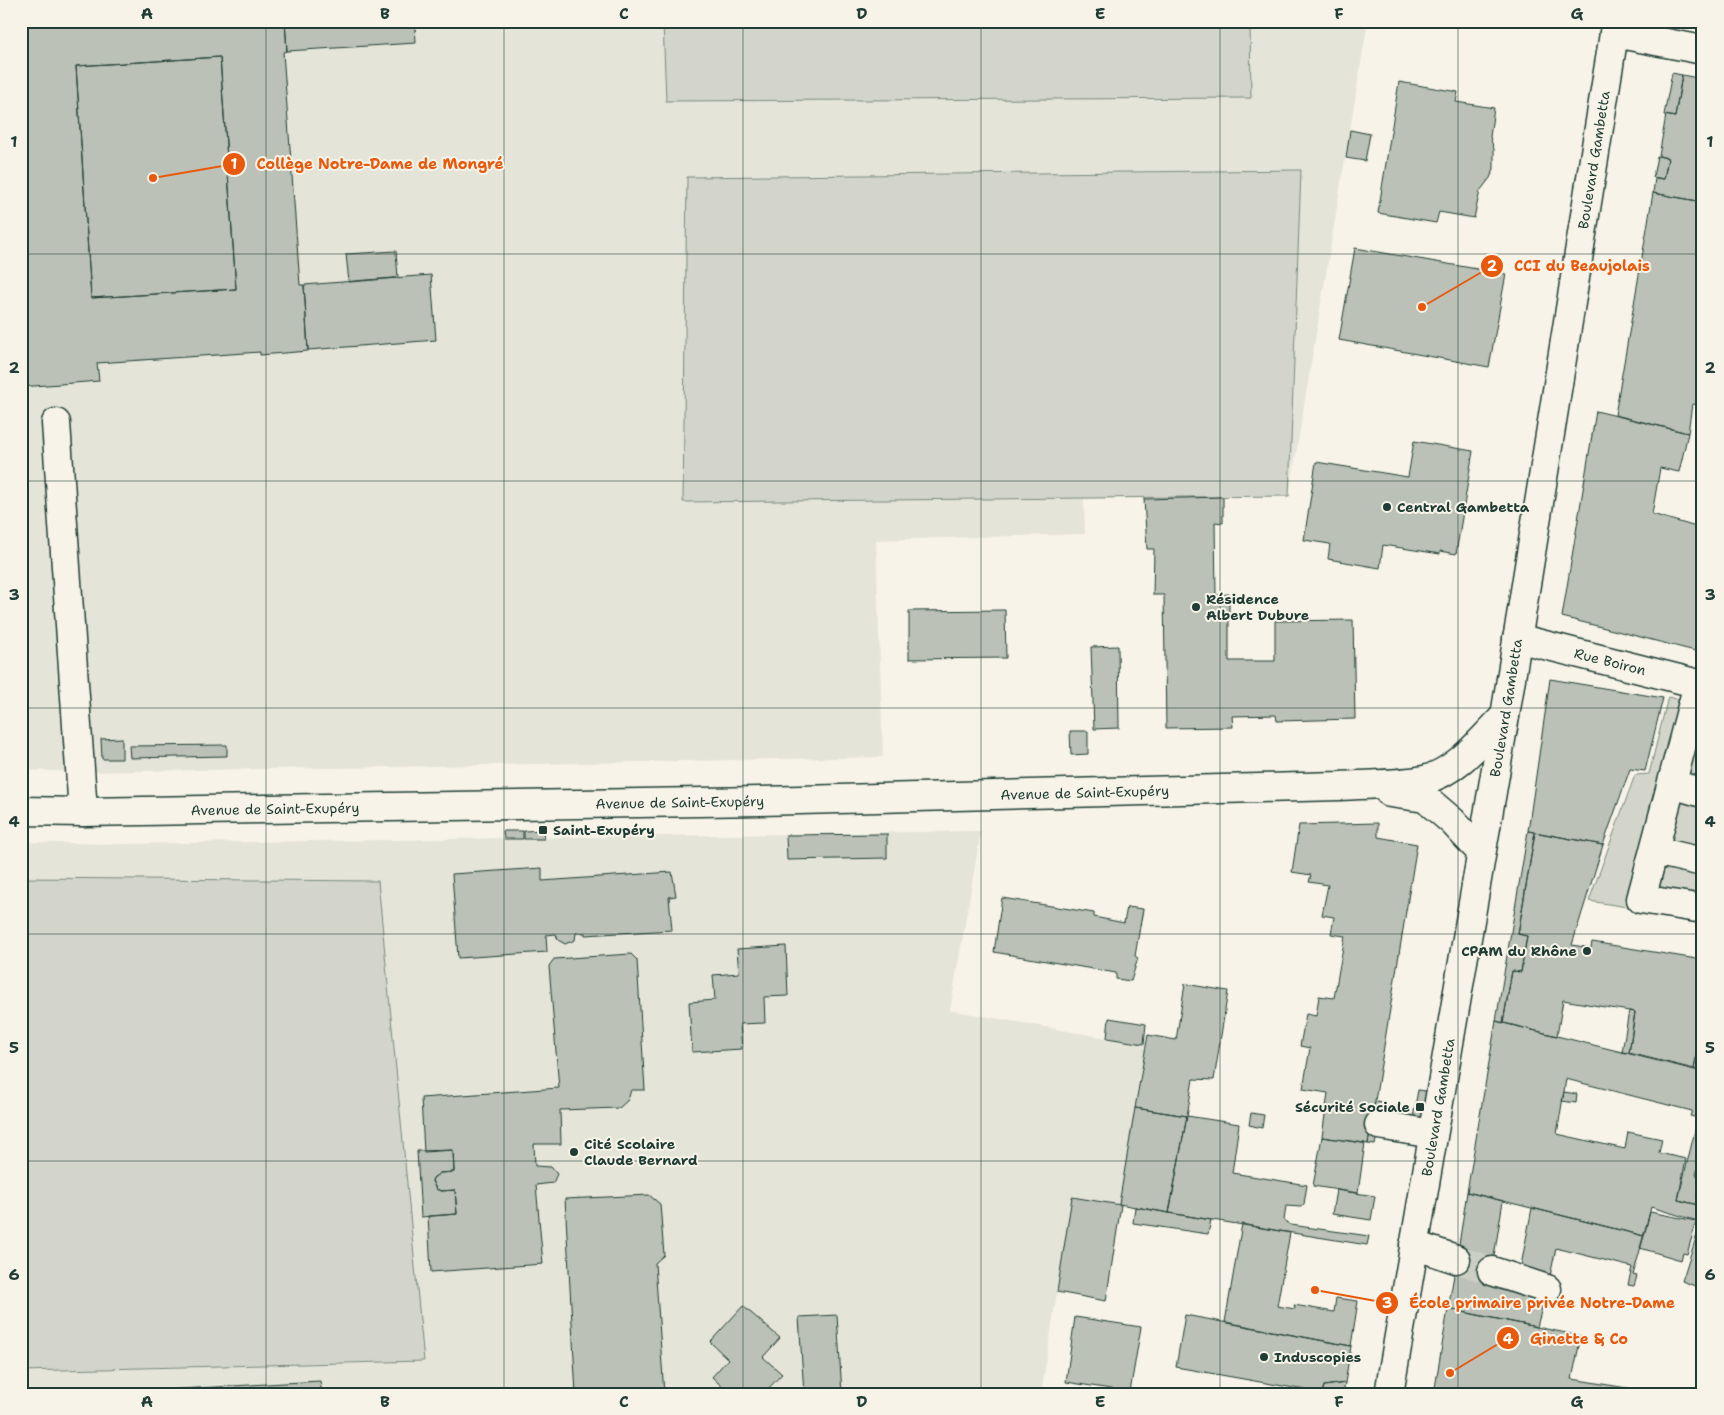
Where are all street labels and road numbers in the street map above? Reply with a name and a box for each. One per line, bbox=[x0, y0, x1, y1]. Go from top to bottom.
street label: Boulevard Gambetta bbox=[1574, 89, 1614, 230]
street label: Boulevard Gambetta bbox=[1486, 637, 1526, 778]
street label: Rue Boiron bbox=[1572, 644, 1648, 679]
street label: Avenue de Saint-Exupéry bbox=[1000, 781, 1169, 804]
street label: Avenue de Saint-Exupéry bbox=[595, 792, 764, 813]
street label: Avenue de Saint-Exupéry bbox=[190, 799, 360, 819]
street label: Boulevard Gambetta bbox=[1417, 1036, 1459, 1178]

